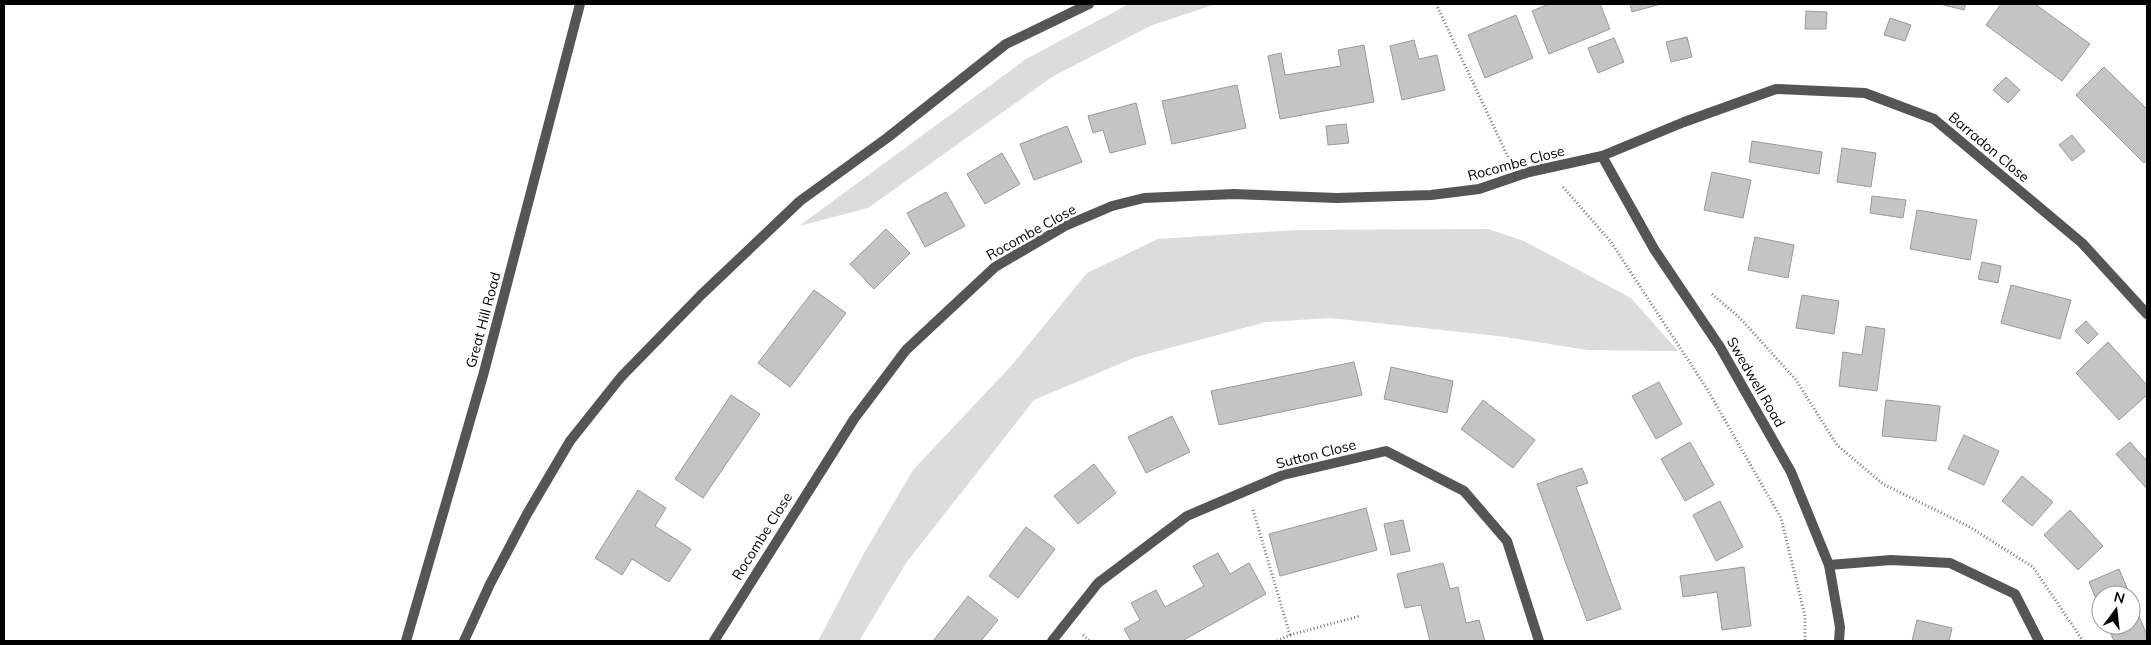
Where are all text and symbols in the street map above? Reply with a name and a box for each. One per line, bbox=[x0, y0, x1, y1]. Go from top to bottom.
street label: Barradon Close bbox=[1945, 108, 2033, 186]
street label: Rocombe Close bbox=[1466, 141, 1566, 185]
street label: Rocombe Close bbox=[983, 200, 1079, 264]
street label: Great Hill Road bbox=[462, 270, 504, 370]
street label: Swedwell Road bbox=[1723, 334, 1789, 430]
street label: Sutton Close bbox=[1274, 435, 1358, 473]
street label: Rocombe Close bbox=[728, 489, 796, 583]
north arrow bbox=[2091, 585, 2141, 635]
text: N bbox=[2112, 587, 2127, 608]

